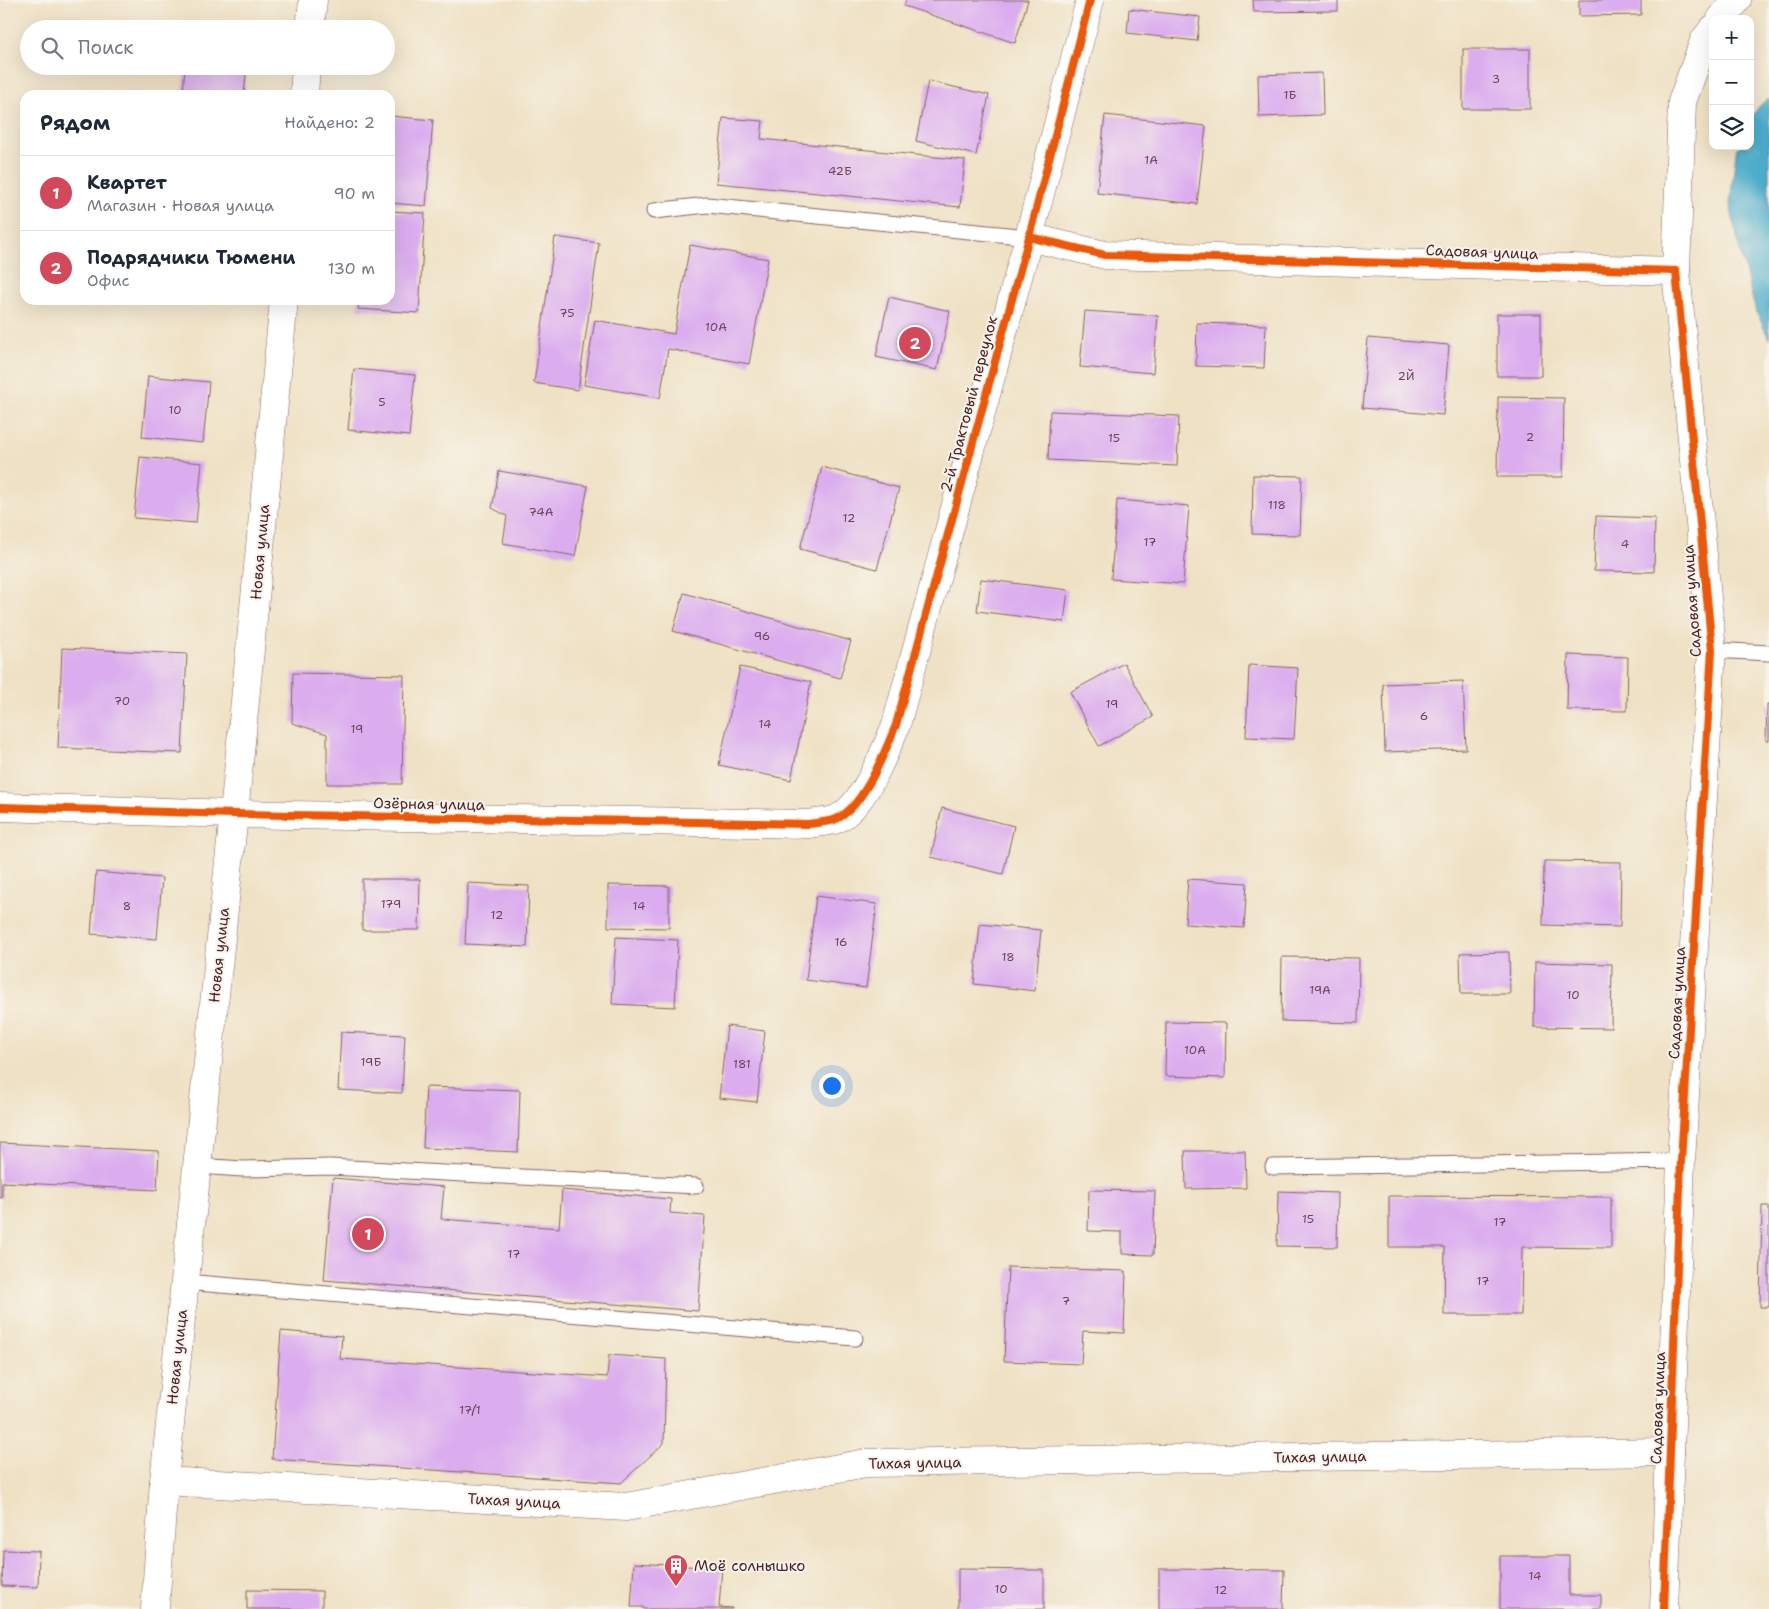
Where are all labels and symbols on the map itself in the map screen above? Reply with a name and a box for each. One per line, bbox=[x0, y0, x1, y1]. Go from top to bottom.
house number: 3 bbox=[1492, 71, 1500, 87]
house number: 1Б bbox=[1284, 87, 1297, 103]
house number: 1А bbox=[1144, 152, 1158, 168]
house number: 42Б bbox=[828, 163, 852, 179]
street label: Садовая улица bbox=[1425, 240, 1539, 264]
house number: 75 bbox=[559, 305, 575, 321]
street label: 2-й Трактовый переулок bbox=[936, 314, 1002, 494]
house number: 10А bbox=[705, 319, 727, 335]
pin: 2 bbox=[899, 324, 931, 362]
house number: 2Й bbox=[1398, 368, 1414, 384]
house number: 5 bbox=[378, 394, 386, 410]
house number: 10 bbox=[168, 402, 182, 418]
house number: 2 bbox=[1526, 429, 1534, 445]
house number: 15 bbox=[1108, 430, 1120, 446]
house number: 118 bbox=[1268, 497, 1286, 513]
street label: Новая улица bbox=[246, 503, 274, 601]
house number: 74А bbox=[529, 504, 554, 520]
house number: 12 bbox=[843, 510, 855, 526]
house number: 17 bbox=[1144, 534, 1156, 550]
house number: 4 bbox=[1621, 536, 1629, 552]
street label: Садовая улица bbox=[1678, 543, 1706, 658]
house number: 96 bbox=[754, 628, 770, 644]
house number: 70 bbox=[114, 693, 130, 709]
house number: 19 bbox=[1106, 696, 1118, 712]
house number: 6 bbox=[1420, 708, 1428, 724]
house number: 14 bbox=[759, 716, 771, 732]
house number: 19 bbox=[351, 721, 363, 737]
street label: Озёрная улица bbox=[373, 793, 486, 815]
house number: 179 bbox=[381, 896, 401, 912]
house number: 8 bbox=[123, 898, 131, 914]
house number: 14 bbox=[633, 898, 645, 914]
street label: Новая улица bbox=[204, 906, 234, 1004]
house number: 12 bbox=[491, 907, 503, 923]
house number: 16 bbox=[834, 934, 848, 950]
street label: Садовая улица bbox=[1664, 946, 1690, 1060]
house number: 18 bbox=[1001, 949, 1015, 965]
house number: 19А bbox=[1309, 982, 1331, 998]
house number: 10 bbox=[1566, 987, 1580, 1003]
house number: 10А bbox=[1184, 1042, 1206, 1058]
house number: 19Б bbox=[361, 1054, 381, 1070]
house number: 181 bbox=[733, 1056, 751, 1072]
your location bbox=[819, 1073, 845, 1099]
house number: 15 bbox=[1302, 1211, 1314, 1227]
house number: 17 bbox=[1494, 1214, 1506, 1230]
pin: 1 bbox=[352, 1215, 384, 1253]
house number: 17 bbox=[508, 1246, 520, 1262]
house number: 17 bbox=[1477, 1273, 1489, 1289]
house number: 7 bbox=[1062, 1293, 1070, 1309]
street label: Новая улица bbox=[162, 1308, 192, 1406]
street label: Садовая улица bbox=[1646, 1351, 1670, 1465]
house number: 17/1 bbox=[459, 1402, 481, 1418]
street label: Тихая улица bbox=[1273, 1446, 1367, 1468]
street label: Тихая улица bbox=[868, 1452, 962, 1474]
street label: Тихая улица bbox=[467, 1489, 562, 1513]
building icon: Моё солнышко bbox=[663, 1553, 689, 1587]
place label: Моё солнышко bbox=[694, 1556, 805, 1576]
house number: 14 bbox=[1529, 1568, 1541, 1584]
house number: 10 bbox=[994, 1581, 1008, 1597]
house number: 12 bbox=[1215, 1582, 1227, 1598]

